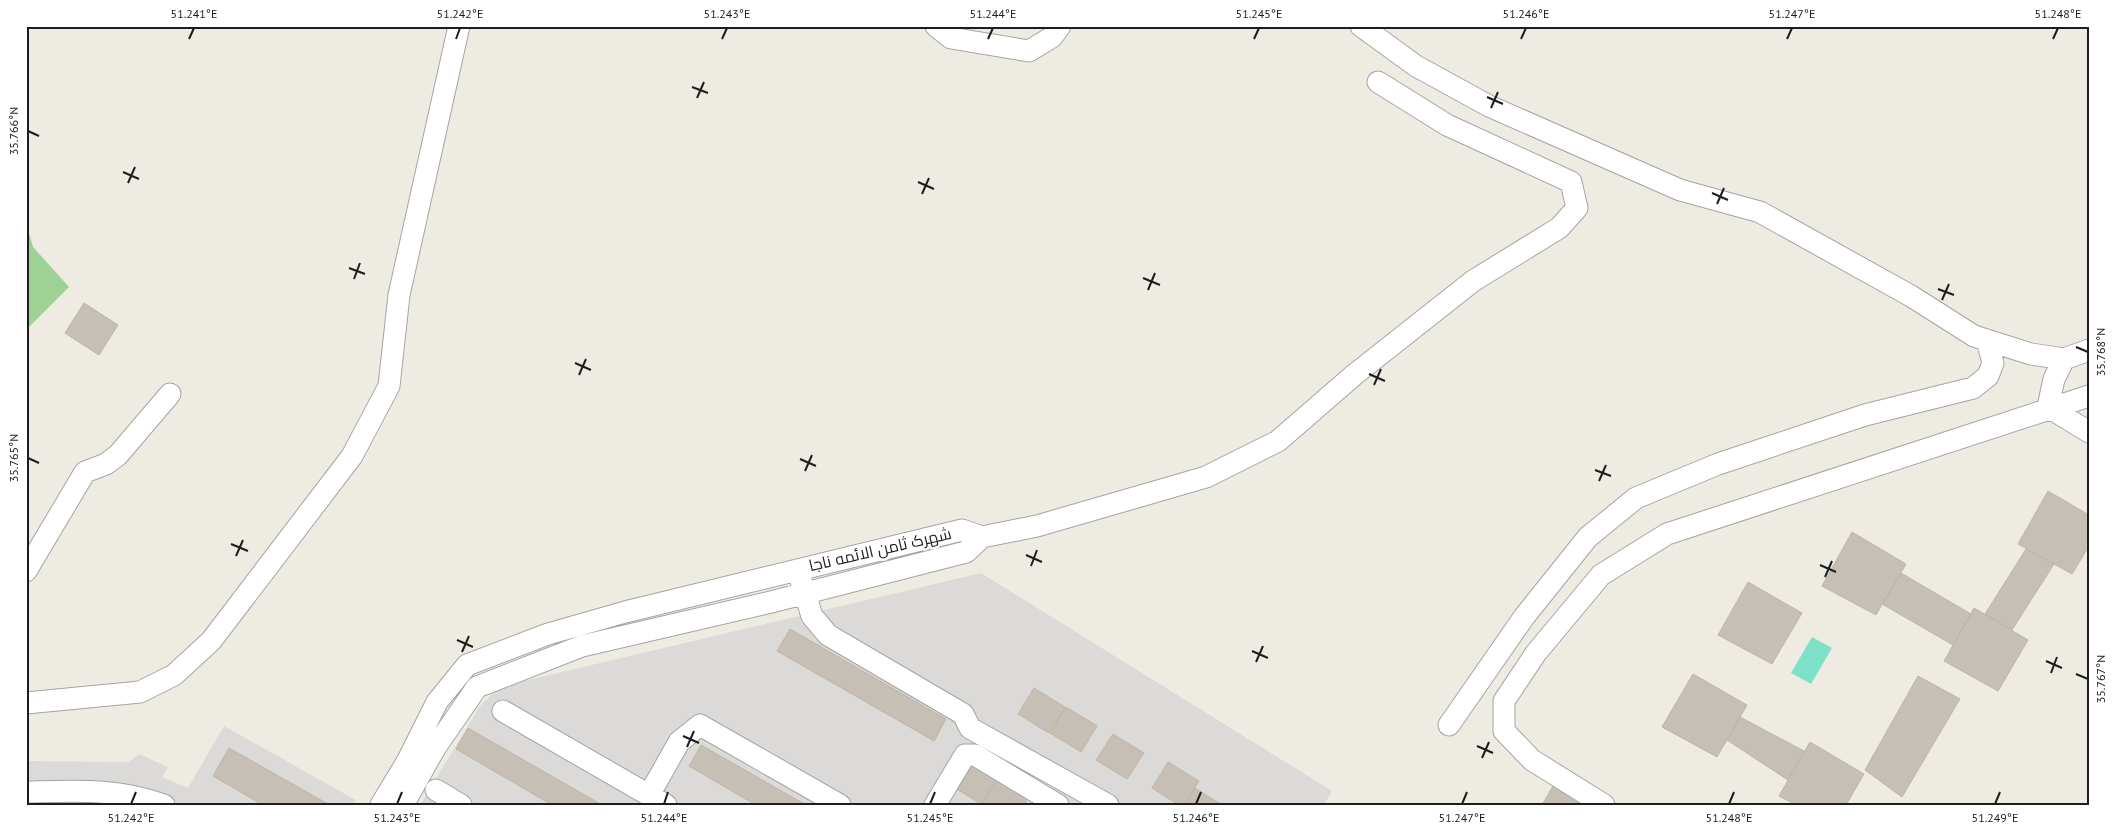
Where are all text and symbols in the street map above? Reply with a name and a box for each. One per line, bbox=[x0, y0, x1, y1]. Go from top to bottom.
text: 51.241°E bbox=[171, 6, 217, 21]
text: 51.242°E bbox=[437, 6, 483, 21]
text: 51.243°E bbox=[704, 6, 750, 21]
text: 51.244°E bbox=[970, 6, 1016, 21]
text: 51.245°E bbox=[1236, 6, 1282, 21]
text: 51.246°E bbox=[1503, 6, 1549, 21]
text: 51.247°E bbox=[1769, 6, 1815, 21]
text: 51.248°E bbox=[2035, 6, 2081, 21]
text: 35.766°N bbox=[6, 107, 21, 155]
text: 35.768°N bbox=[2093, 328, 2108, 376]
text: 35.765°N bbox=[6, 434, 21, 482]
street label: شهرک ثامن الائمه ناجا bbox=[807, 523, 954, 576]
text: 35.767°N bbox=[2093, 655, 2108, 703]
text: 51.242°E bbox=[108, 810, 154, 825]
text: 51.243°E bbox=[374, 810, 420, 825]
text: 51.244°E bbox=[641, 810, 687, 825]
text: 51.245°E bbox=[907, 810, 953, 825]
text: 51.246°E bbox=[1173, 810, 1219, 825]
text: 51.247°E bbox=[1439, 810, 1485, 825]
text: 51.248°E bbox=[1706, 810, 1752, 825]
text: 51.249°E bbox=[1972, 810, 2018, 825]

